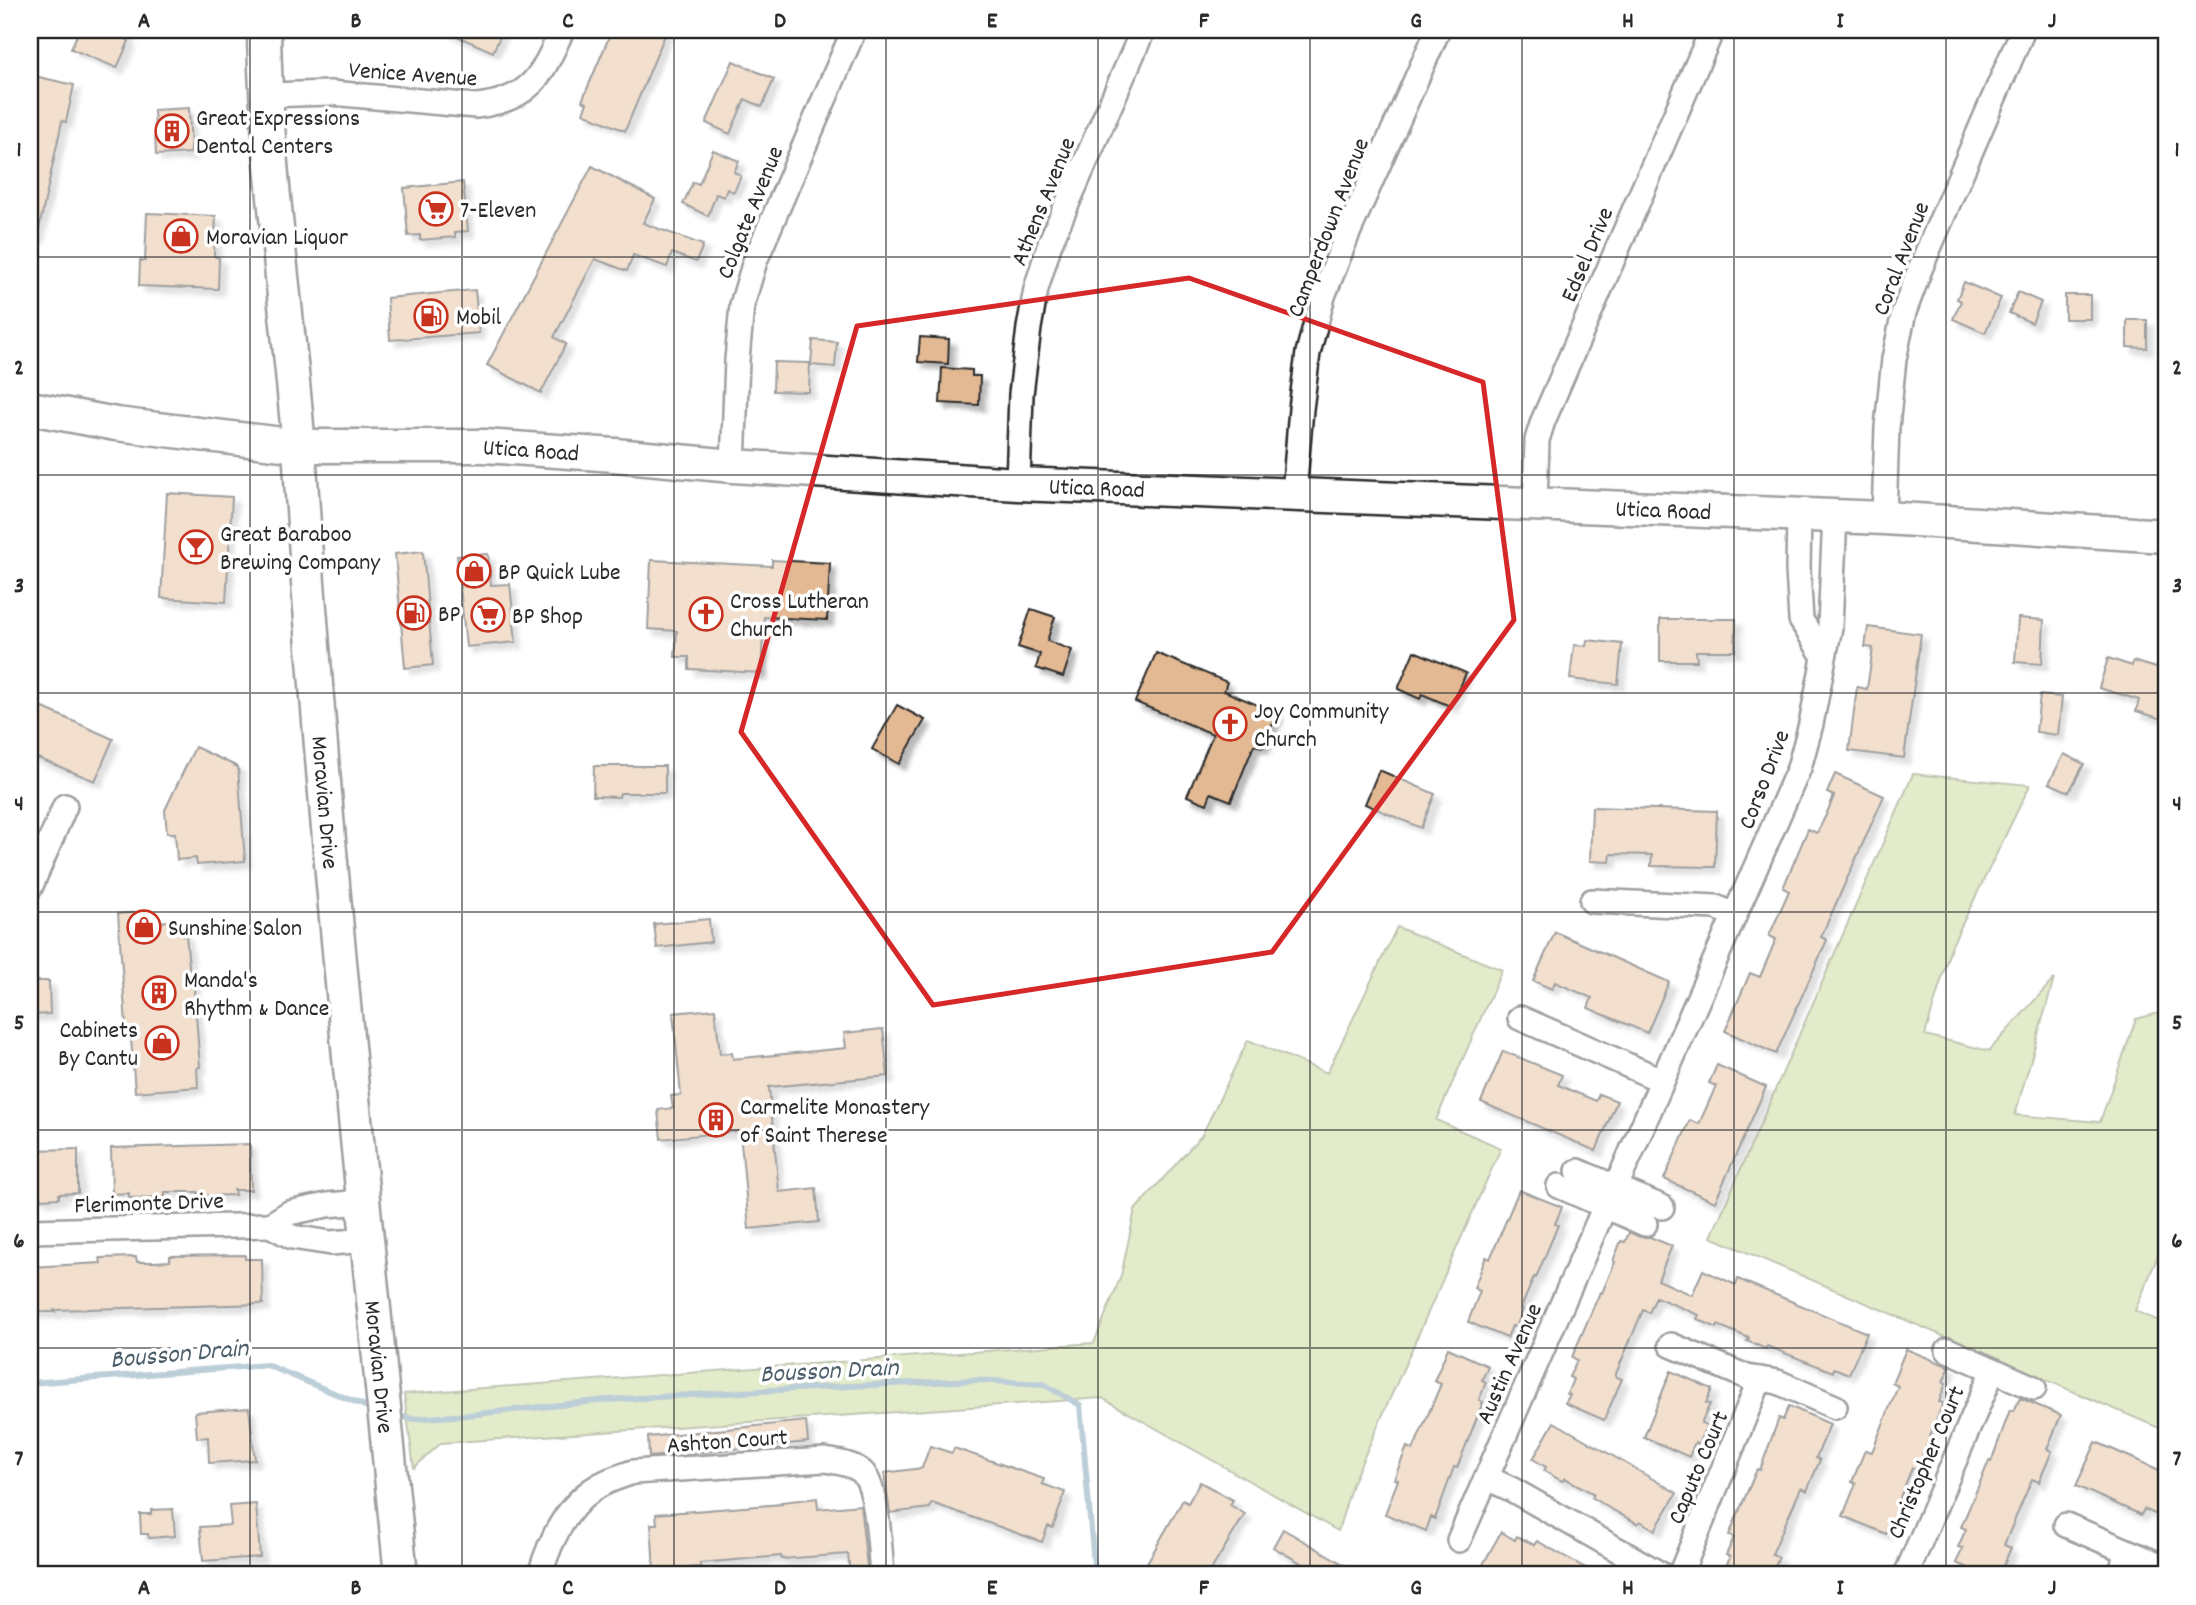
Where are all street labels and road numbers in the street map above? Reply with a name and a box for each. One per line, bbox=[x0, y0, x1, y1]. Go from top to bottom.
street label: Venice Avenue bbox=[347, 55, 478, 97]
street label: Athens Avenue bbox=[1004, 133, 1086, 271]
street label: Camperdown Avenue bbox=[1280, 133, 1380, 323]
street label: Colgate Avenue bbox=[710, 142, 794, 285]
street label: Coral Avenue bbox=[1866, 197, 1940, 321]
street label: Edsel Drive bbox=[1554, 202, 1624, 308]
street label: Utica Road bbox=[482, 432, 580, 472]
street label: Utica Road bbox=[1048, 471, 1145, 509]
street label: Utica Road bbox=[1614, 493, 1712, 531]
street label: Corso Drive bbox=[1731, 725, 1800, 835]
street label: Moravian Drive bbox=[300, 735, 346, 871]
street label: Flerimonte Drive bbox=[74, 1185, 225, 1225]
street label: Austin Avenue bbox=[1469, 1298, 1553, 1430]
street label: Moravian Drive bbox=[353, 1299, 401, 1435]
street label: Christopher Court bbox=[1880, 1381, 1975, 1545]
street label: Caputo Court bbox=[1661, 1406, 1739, 1530]
street label: Ashton Court bbox=[666, 1422, 789, 1464]

